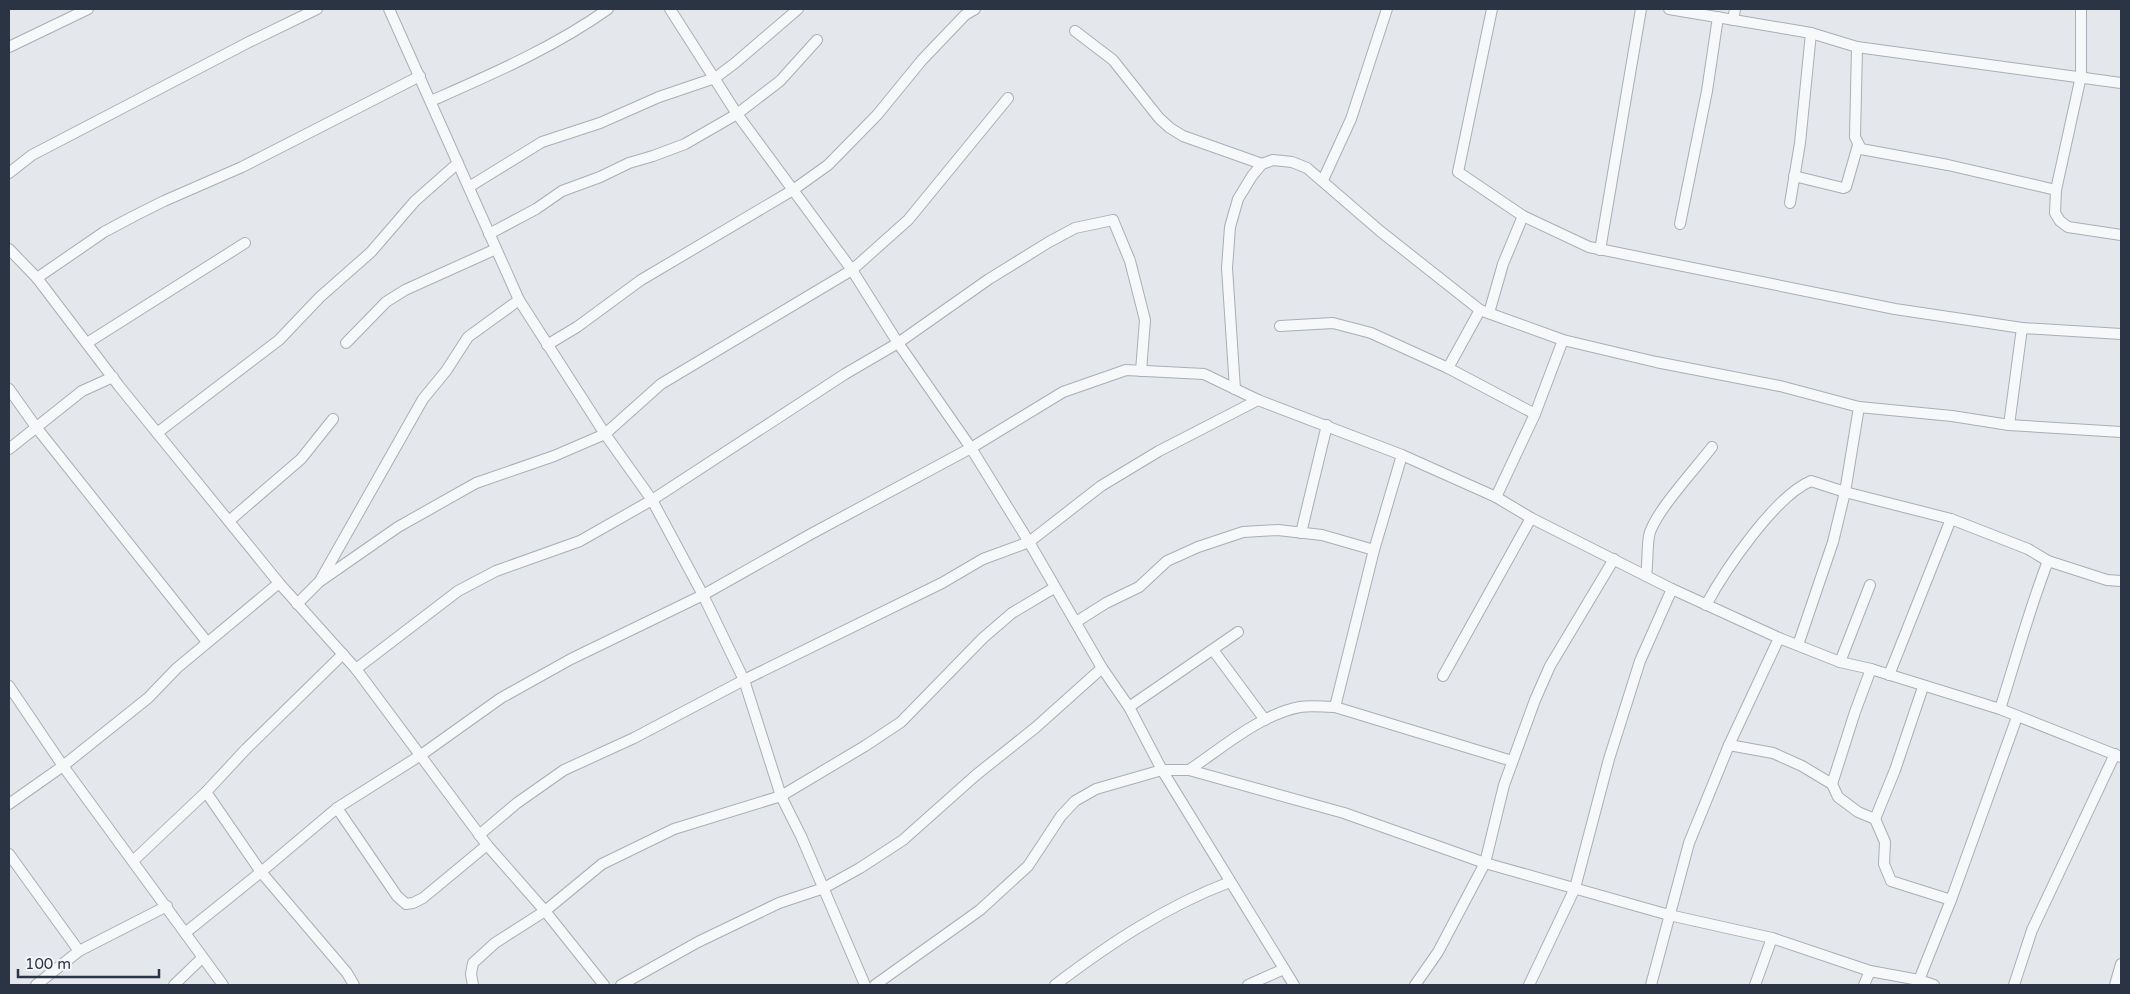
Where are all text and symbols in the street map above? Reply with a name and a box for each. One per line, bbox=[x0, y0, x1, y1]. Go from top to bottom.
scale bar bbox=[18, 946, 159, 978]
text: 100 m bbox=[25, 955, 71, 973]

